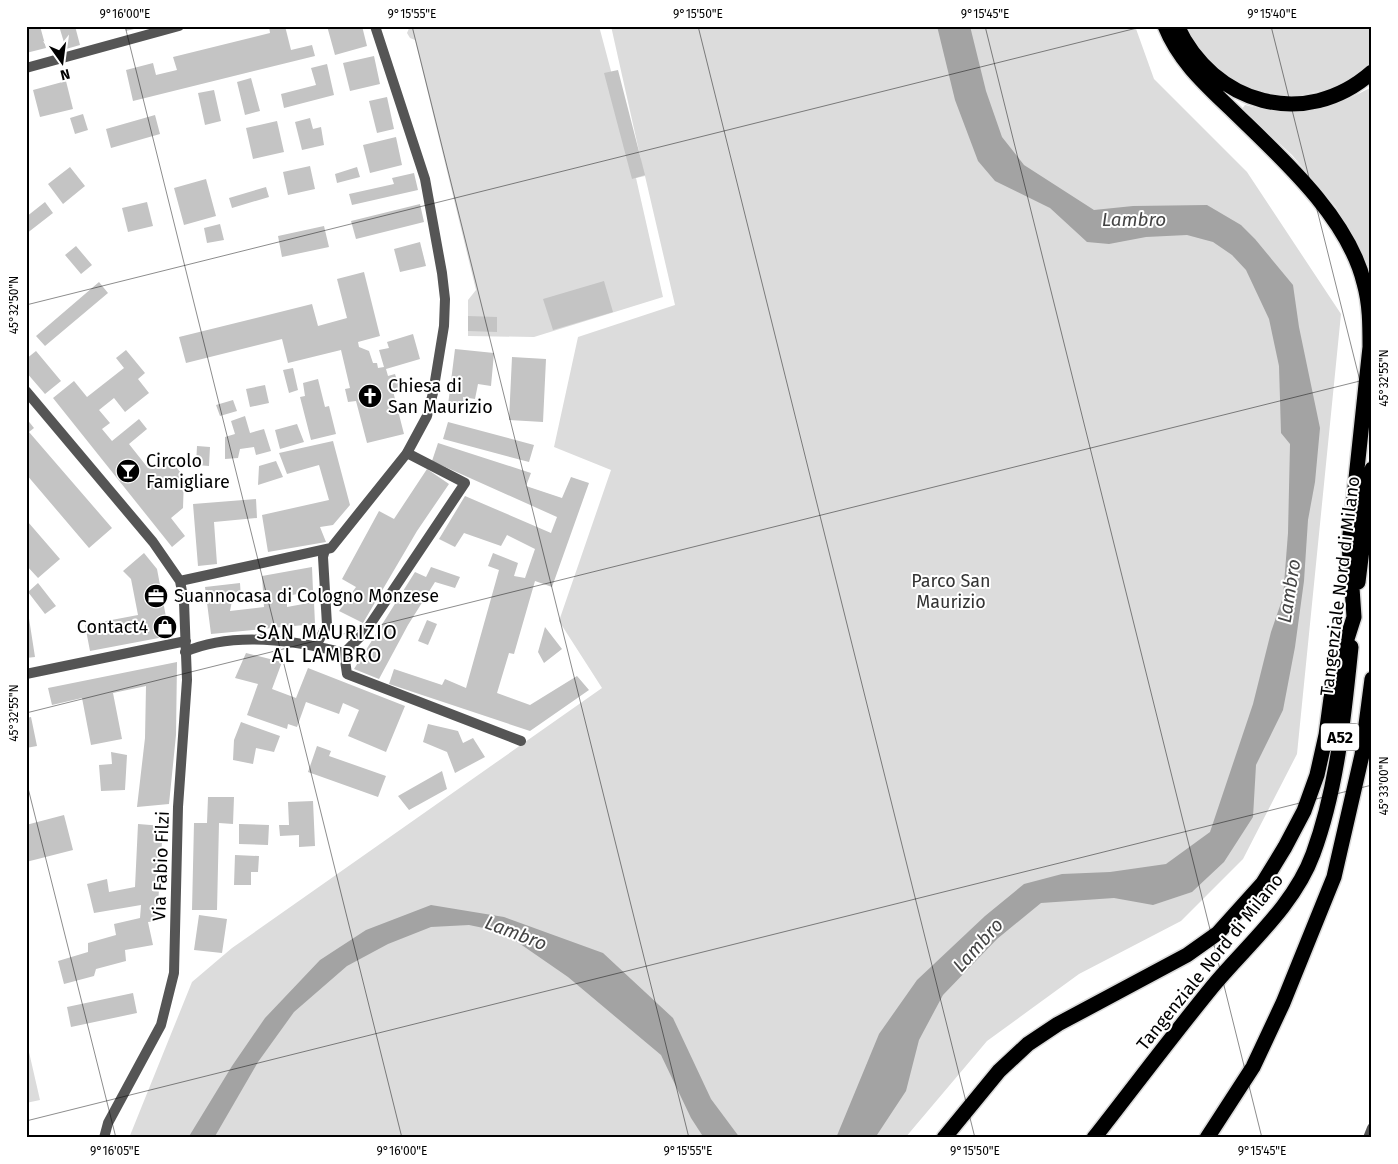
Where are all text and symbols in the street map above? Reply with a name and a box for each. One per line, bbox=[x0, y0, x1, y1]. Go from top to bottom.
text: 9°16'00"E bbox=[100, 7, 150, 21]
text: 9°15'55"E bbox=[388, 7, 436, 21]
text: 9°15'50"E bbox=[673, 7, 723, 21]
text: 9°15'45"E bbox=[961, 7, 1009, 21]
text: 9°15'40"E bbox=[1247, 7, 1297, 21]
north arrow bbox=[38, 38, 88, 88]
text: N bbox=[58, 65, 72, 84]
water label: Lambro bbox=[1102, 208, 1166, 231]
text: 45°32'50"N bbox=[7, 276, 21, 334]
text: 45°32'55"N bbox=[1377, 349, 1391, 407]
place label: Chiesa di San Maurizio bbox=[388, 375, 493, 418]
church icon: Chiesa di San Maurizio bbox=[357, 383, 383, 409]
place label: Circolo Famigliare bbox=[146, 450, 230, 493]
bar icon: Circolo Famigliare bbox=[115, 458, 141, 484]
street label: Tangenziale Nord di Milano bbox=[1316, 475, 1364, 697]
water label: Lambro bbox=[1273, 557, 1305, 625]
park label: Parco San Maurizio bbox=[911, 570, 991, 613]
office icon: Suannocasa di Cologno Monzese bbox=[143, 583, 169, 609]
place label: Suannocasa di Cologno Monzese bbox=[174, 585, 439, 607]
shop icon: Contact4 bbox=[152, 614, 178, 640]
place label: Contact4 bbox=[77, 616, 148, 638]
district label: SAN MAURIZIO AL LAMBRO bbox=[256, 620, 398, 667]
text: 45°32'55"N bbox=[7, 684, 21, 742]
road number: A52 bbox=[1321, 724, 1359, 750]
text: 45°33'00"N bbox=[1377, 756, 1391, 816]
street label: Via Fabio Filzi bbox=[148, 811, 174, 921]
street label: Tangenziale Nord di Milano bbox=[1132, 869, 1288, 1055]
water label: Lambro bbox=[482, 911, 550, 955]
water label: Lambro bbox=[948, 913, 1008, 977]
text: 9°16'05"E bbox=[90, 1144, 140, 1158]
text: 9°16'00"E bbox=[377, 1144, 427, 1158]
text: 9°15'55"E bbox=[664, 1144, 712, 1158]
text: 9°15'50"E bbox=[950, 1144, 1000, 1158]
text: 9°15'45"E bbox=[1238, 1144, 1286, 1158]

